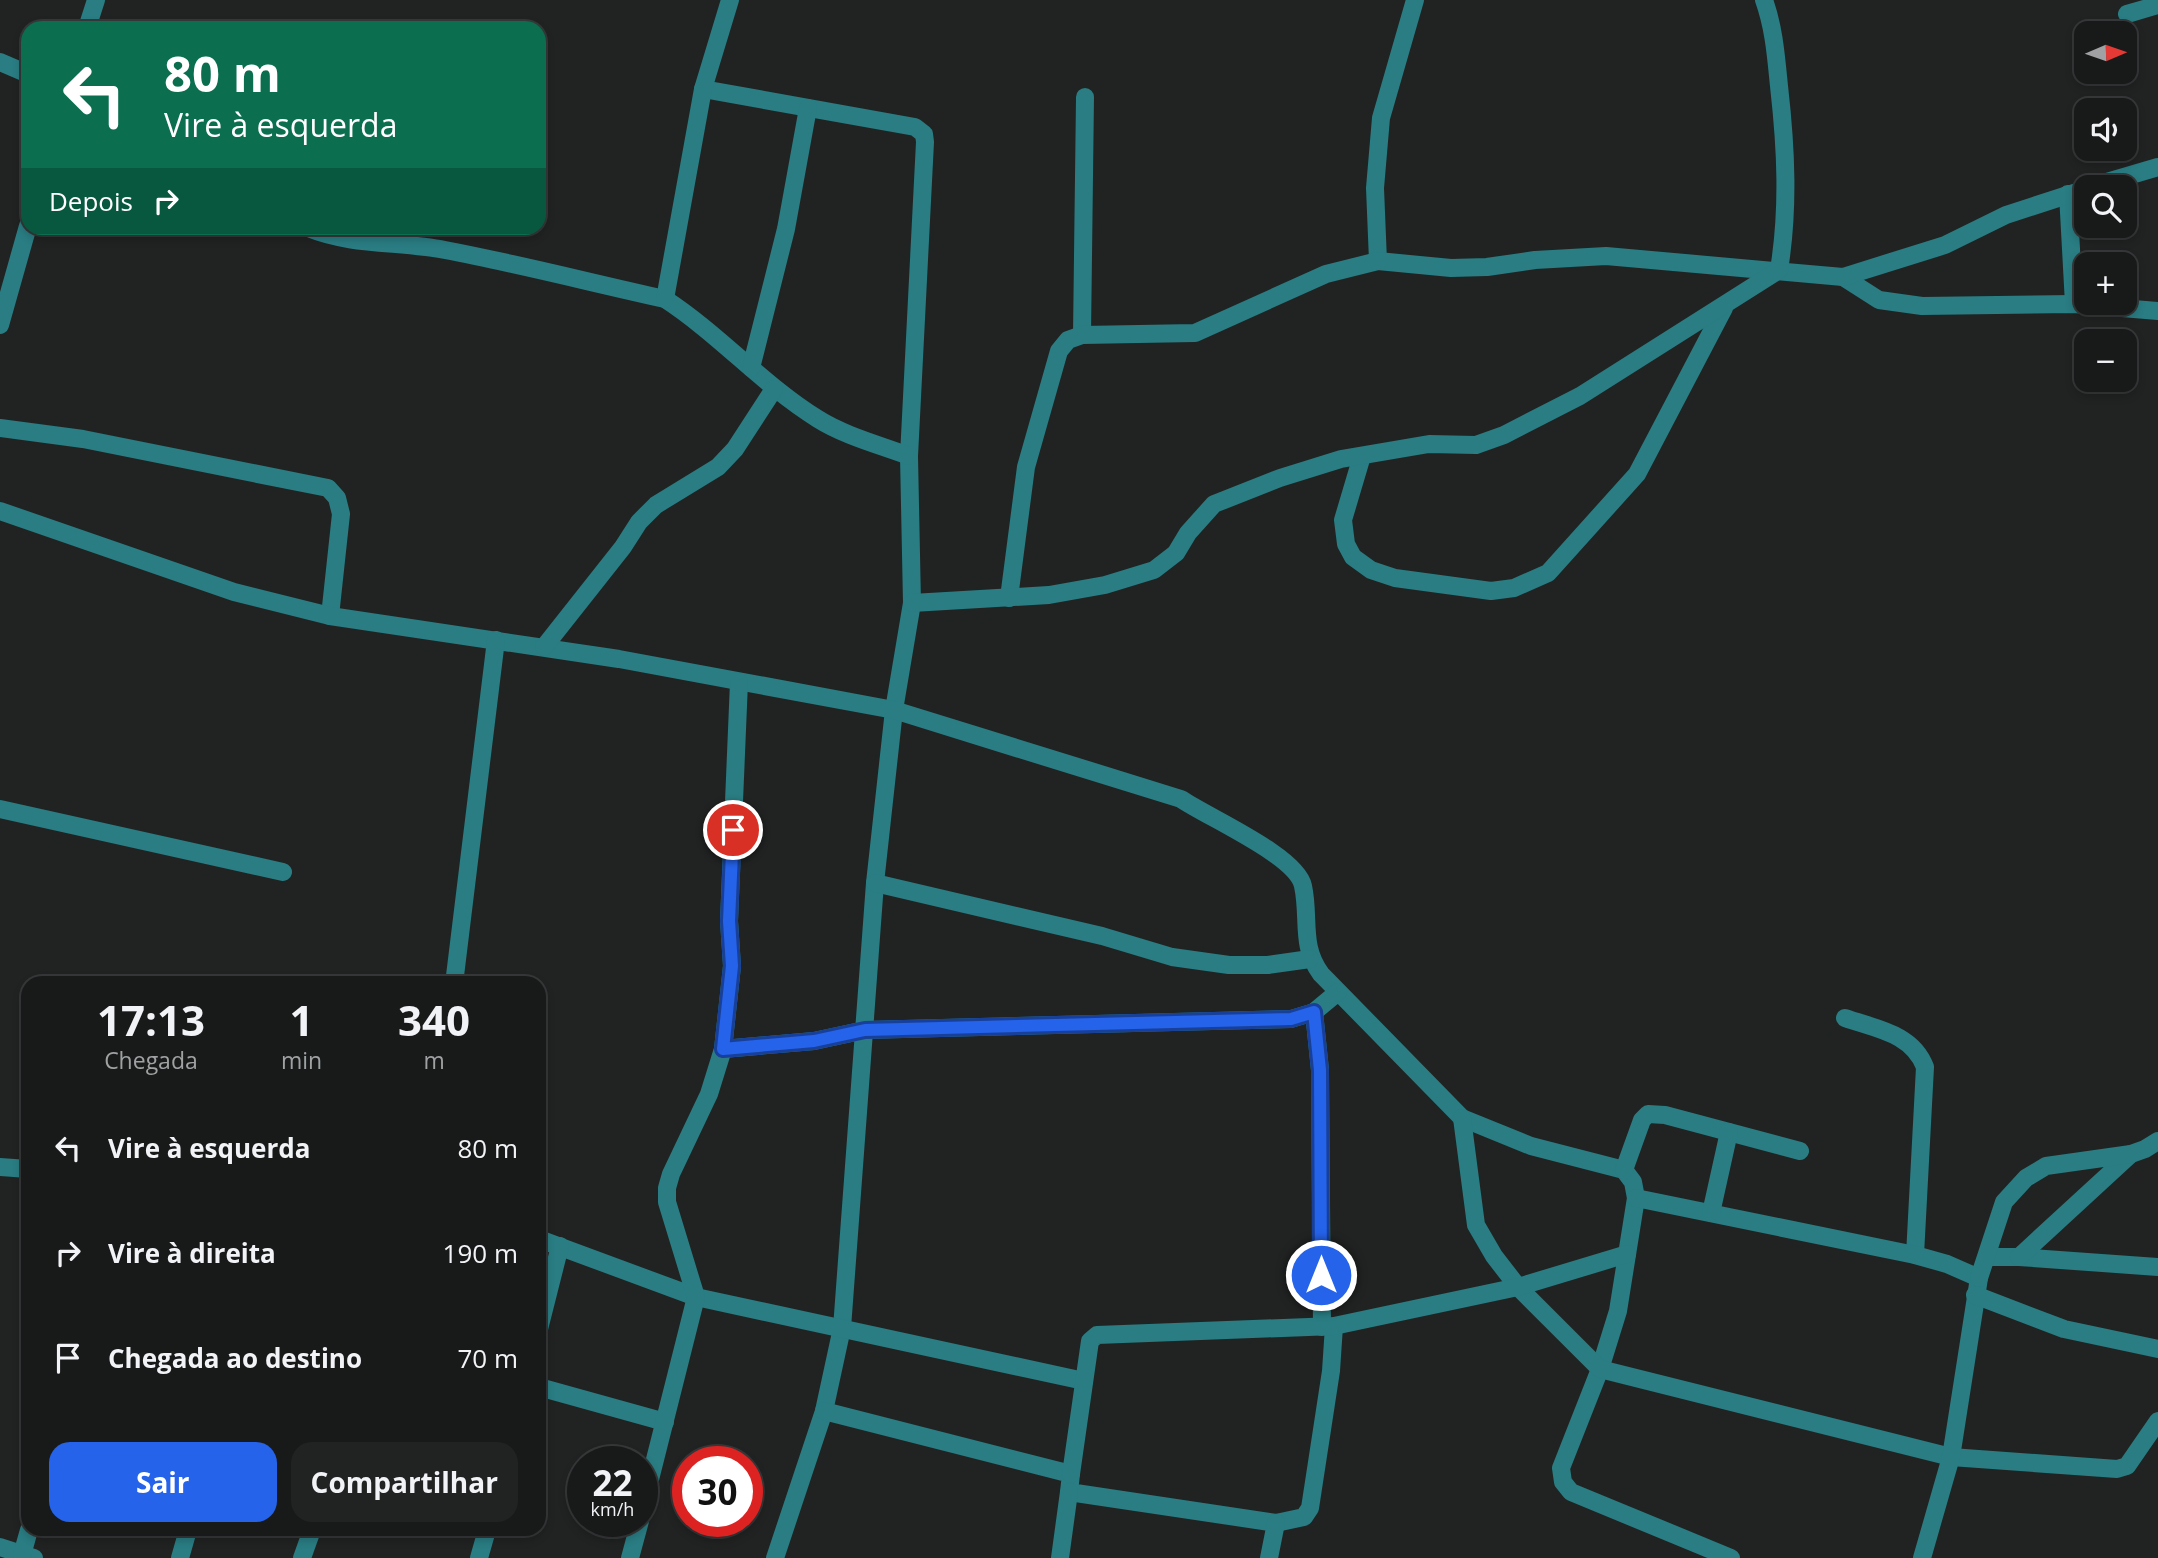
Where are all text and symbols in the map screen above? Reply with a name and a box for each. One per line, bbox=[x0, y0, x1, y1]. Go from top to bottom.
north arrow bbox=[2074, 21, 2137, 84]
map controls bbox=[2074, 21, 2137, 392]
text: 80 m bbox=[164, 40, 281, 106]
icon: left bbox=[49, 49, 140, 140]
button: sound bbox=[2074, 98, 2137, 161]
text: Vire à esquerda bbox=[164, 103, 397, 146]
button: search bbox=[2074, 175, 2137, 238]
icon: right bbox=[147, 182, 185, 220]
text: Depois bbox=[49, 183, 133, 219]
button: + bbox=[2074, 252, 2137, 315]
button: − bbox=[2074, 329, 2137, 392]
pin bbox=[703, 800, 763, 860]
icon: arrive bbox=[714, 811, 752, 849]
text: 17:13 bbox=[97, 991, 205, 1048]
text: 1 bbox=[289, 991, 314, 1048]
text: 340 bbox=[398, 991, 470, 1048]
text: Chegada bbox=[104, 1044, 198, 1076]
text: min bbox=[281, 1044, 322, 1076]
text: m bbox=[423, 1044, 445, 1076]
icon: left bbox=[49, 1129, 87, 1167]
text: Vire à esquerda bbox=[108, 1130, 310, 1166]
text: 80 m bbox=[457, 1130, 518, 1166]
icon: right bbox=[49, 1234, 87, 1272]
text: Vire à direita bbox=[108, 1235, 276, 1271]
text: 190 m bbox=[443, 1235, 518, 1271]
position arrow bbox=[1284, 1238, 1358, 1312]
icon: arrive bbox=[49, 1339, 87, 1377]
text: Chegada ao destino bbox=[108, 1340, 362, 1376]
text: 70 m bbox=[457, 1340, 518, 1376]
button: Sair bbox=[49, 1442, 277, 1522]
button: Compartilhar bbox=[291, 1442, 518, 1522]
speed limit sign: 30 bbox=[672, 1446, 763, 1537]
text: 22 bbox=[592, 1459, 633, 1506]
text: km/h bbox=[591, 1497, 634, 1521]

